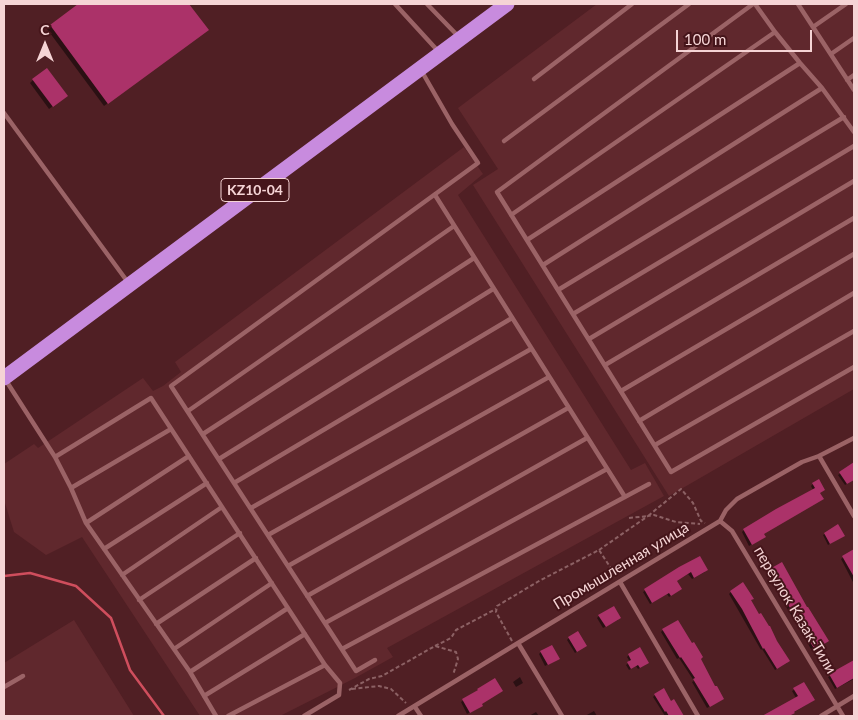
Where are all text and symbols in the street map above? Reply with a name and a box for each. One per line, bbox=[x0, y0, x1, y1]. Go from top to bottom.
north arrow bbox=[20, 20, 70, 70]
scale bar bbox=[678, 20, 814, 52]
text: С bbox=[40, 21, 50, 38]
text: 100 m bbox=[684, 30, 726, 48]
road number: KZ10-04 bbox=[221, 178, 289, 202]
street label: Промышленная улица bbox=[550, 518, 692, 614]
street label: переулок Казак-Тили bbox=[750, 543, 840, 677]

